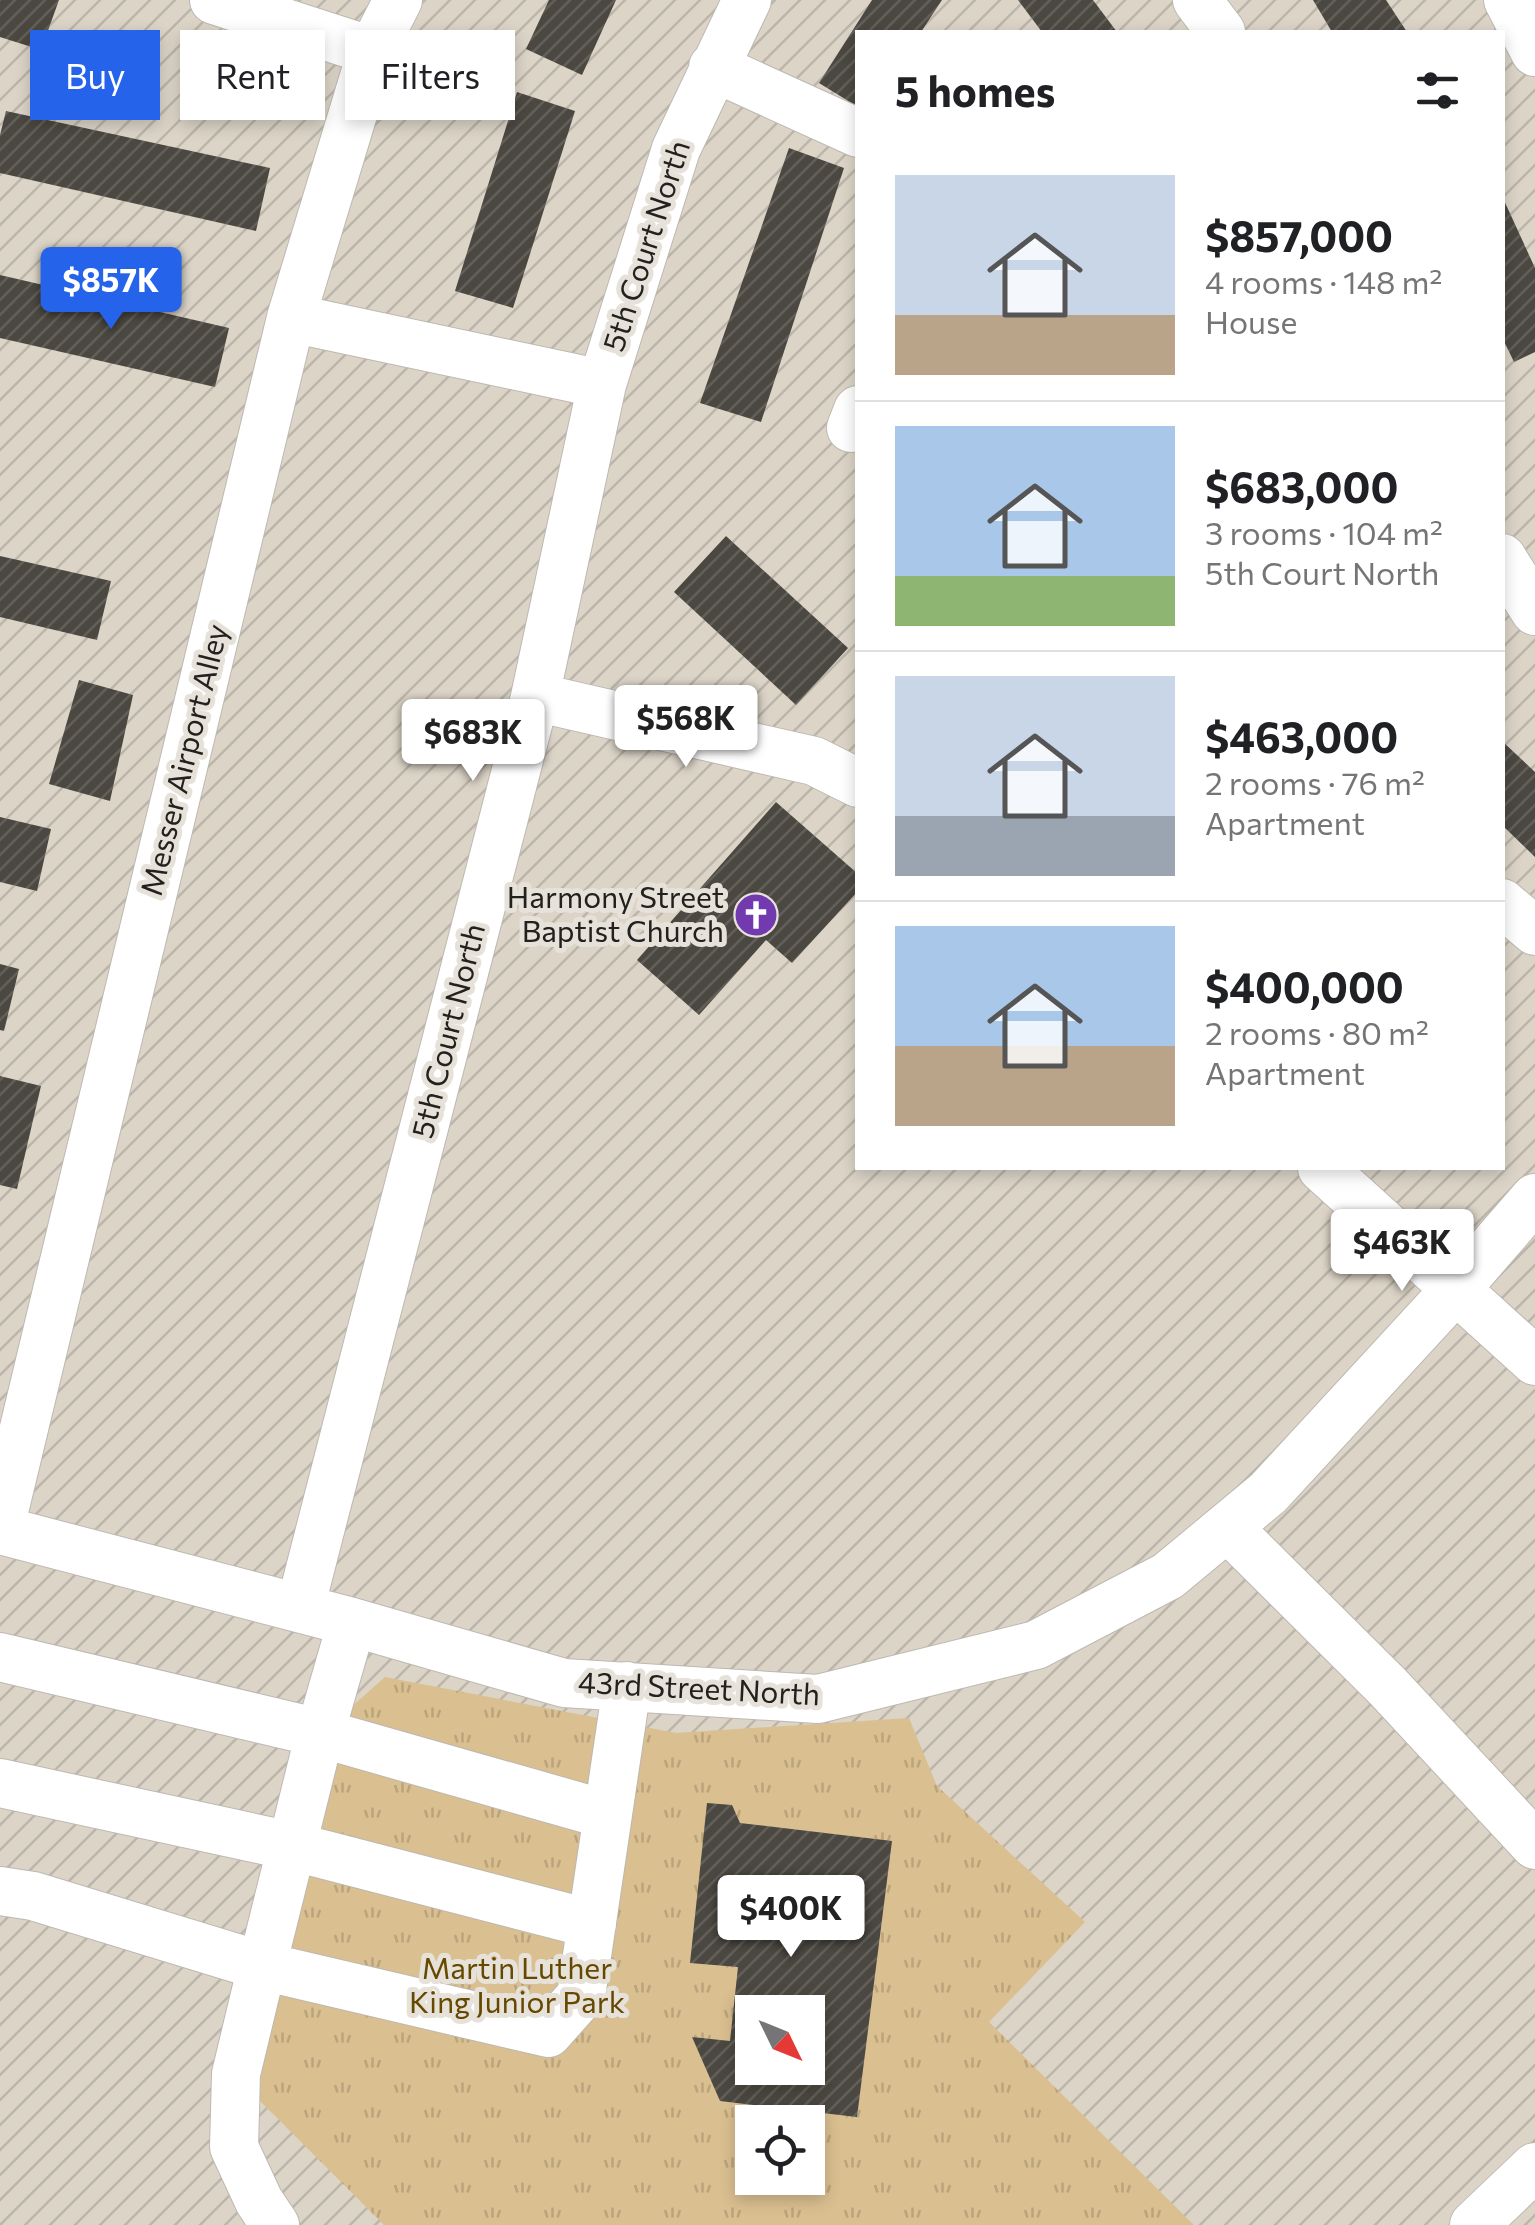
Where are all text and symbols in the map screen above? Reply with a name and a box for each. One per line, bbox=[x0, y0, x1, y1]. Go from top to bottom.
chip: Buy bbox=[30, 30, 160, 120]
chip: Rent bbox=[180, 30, 325, 120]
chip: Filters bbox=[345, 30, 515, 120]
icon: filters bbox=[1410, 63, 1465, 118]
text: 5 homes bbox=[895, 64, 1055, 116]
street label: 5th Court North bbox=[593, 135, 696, 355]
text: $857,000 bbox=[1205, 209, 1393, 261]
icon: home bbox=[975, 215, 1095, 335]
pin: $857K bbox=[41, 247, 181, 332]
text: $857K bbox=[63, 259, 159, 299]
text: 4 rooms · 148 m² bbox=[1205, 261, 1442, 301]
text: House bbox=[1205, 301, 1297, 341]
text: $683,000 bbox=[1205, 460, 1398, 512]
icon: home bbox=[975, 466, 1095, 586]
text: 3 rooms · 104 m² bbox=[1205, 512, 1443, 552]
text: 5th Court North bbox=[1205, 552, 1439, 592]
street label: Messer Airport Alley bbox=[131, 620, 234, 899]
pin: $568K bbox=[616, 685, 756, 770]
text: $568K bbox=[637, 697, 735, 737]
pin: $683K bbox=[403, 699, 543, 784]
text: $463,000 bbox=[1205, 710, 1398, 762]
text: $683K bbox=[424, 711, 522, 751]
icon: home bbox=[975, 716, 1095, 836]
text: 2 rooms · 76 m² bbox=[1205, 762, 1425, 802]
text: Apartment bbox=[1205, 802, 1365, 842]
place label: Harmony Street Baptist Church bbox=[507, 877, 724, 948]
church icon: Harmony Street Baptist Church bbox=[733, 892, 779, 938]
street label: 5th Court North bbox=[402, 919, 491, 1141]
text: $400,000 bbox=[1205, 960, 1404, 1012]
icon: home bbox=[975, 966, 1095, 1086]
text: 2 rooms · 80 m² bbox=[1205, 1012, 1429, 1052]
text: Apartment bbox=[1205, 1052, 1365, 1092]
pin: $463K bbox=[1332, 1209, 1472, 1294]
text: $463K bbox=[1353, 1221, 1451, 1261]
street label: 43rd Street North bbox=[577, 1662, 821, 1711]
pin: $400K bbox=[721, 1875, 861, 1960]
text: $400K bbox=[740, 1887, 842, 1927]
park label: Martin Luther King Junior Park bbox=[409, 1948, 625, 2019]
north arrow bbox=[735, 1995, 825, 2085]
map controls bbox=[735, 1995, 825, 2195]
button: locate bbox=[735, 2105, 825, 2195]

